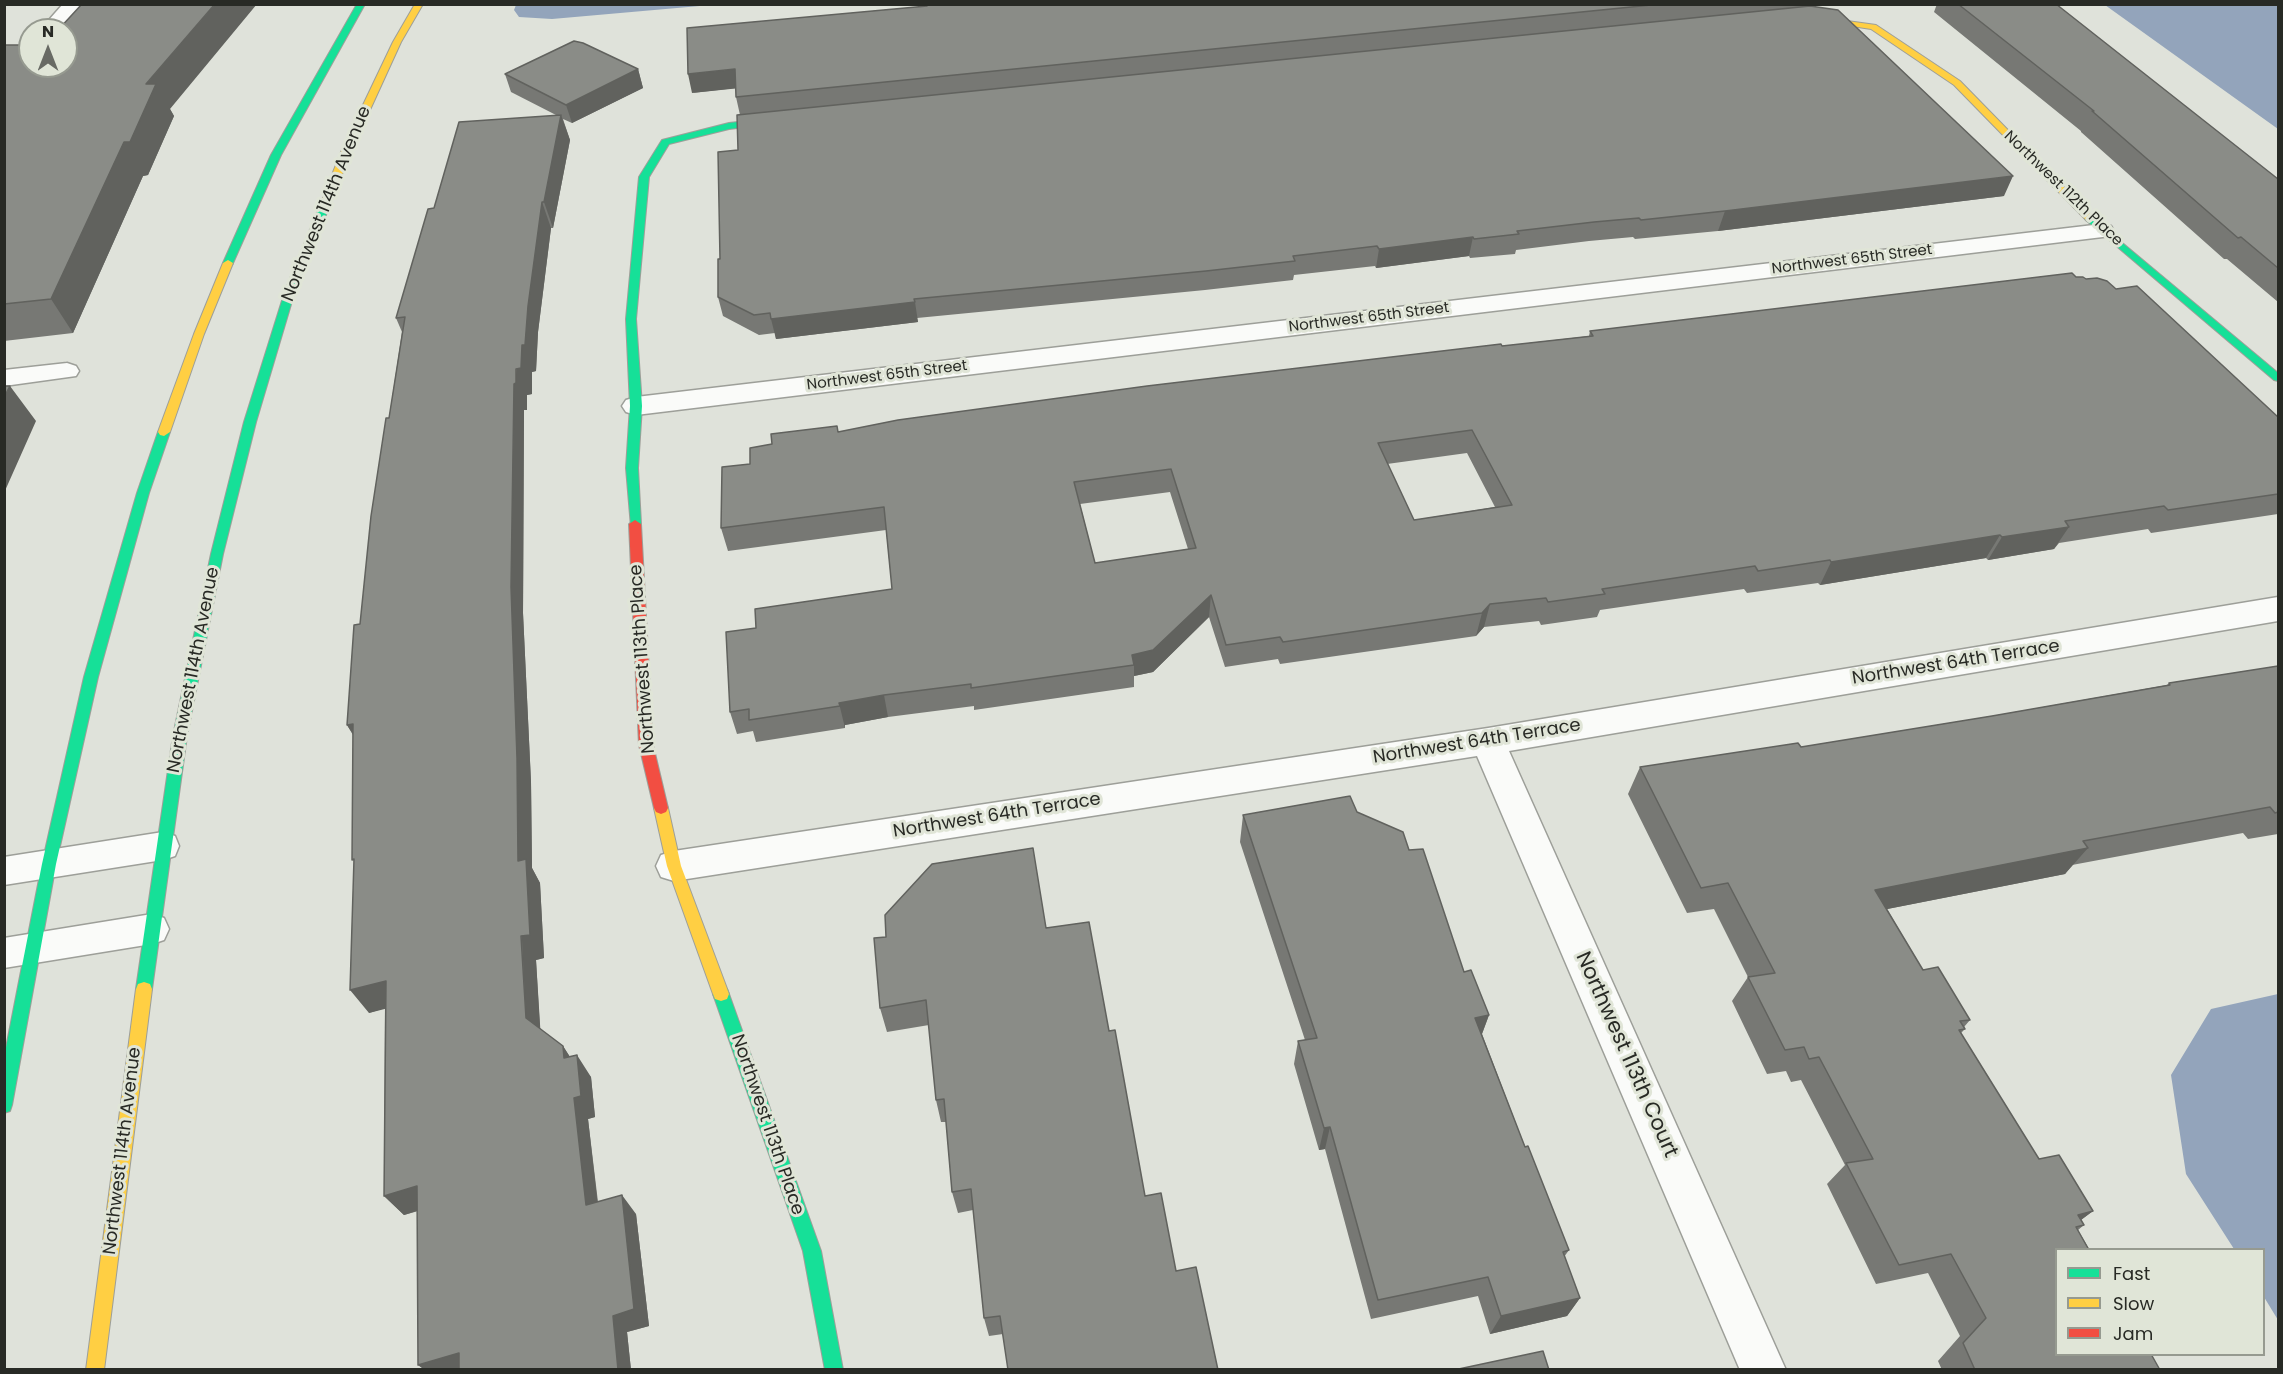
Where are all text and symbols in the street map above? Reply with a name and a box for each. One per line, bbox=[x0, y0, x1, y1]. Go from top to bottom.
north arrow bbox=[18, 18, 78, 78]
text: N bbox=[42, 20, 54, 43]
street label: Northwest 114th Avenue bbox=[278, 103, 376, 305]
street label: Northwest 112th Place bbox=[2000, 128, 2126, 250]
street label: Northwest 65th Street bbox=[1771, 241, 1933, 279]
street label: Northwest 65th Street bbox=[1288, 299, 1450, 337]
street label: Northwest 65th Street bbox=[806, 357, 968, 395]
street label: Northwest 113th Place bbox=[626, 564, 660, 754]
street label: Northwest 114th Avenue bbox=[163, 565, 225, 775]
street label: Northwest 64th Terrace bbox=[1851, 636, 2061, 690]
street label: Northwest 64th Terrace bbox=[1372, 715, 1582, 769]
street label: Northwest 64th Terrace bbox=[892, 789, 1102, 843]
street label: Northwest 113th Court bbox=[1569, 948, 1683, 1162]
street label: Northwest 113th Place bbox=[726, 1032, 808, 1218]
street label: Northwest 114th Avenue bbox=[100, 1046, 146, 1256]
legend bbox=[2055, 1248, 2265, 1356]
text: Fast bbox=[2113, 1261, 2150, 1286]
text: Slow bbox=[2113, 1291, 2154, 1316]
text: Jam bbox=[2113, 1321, 2153, 1346]

